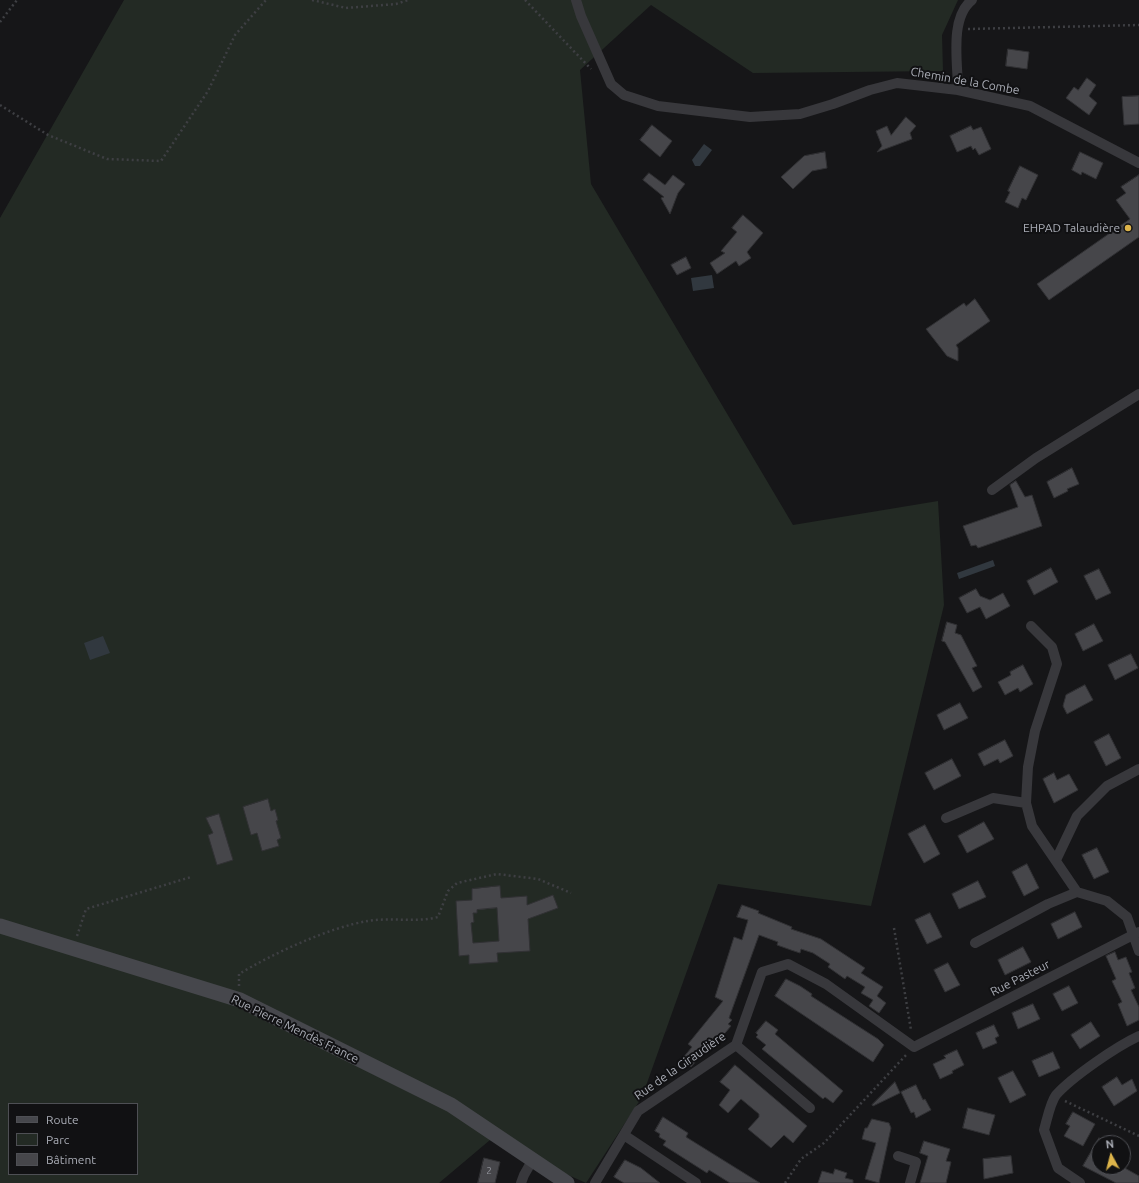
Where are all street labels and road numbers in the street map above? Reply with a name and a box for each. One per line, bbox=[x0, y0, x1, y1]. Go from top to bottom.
street label: Chemin de la Combe bbox=[909, 64, 1021, 98]
street label: Rue Pasteur bbox=[988, 957, 1052, 999]
street label: Rue Pierre Mendès France bbox=[229, 992, 361, 1066]
street label: Rue de la Giraudière bbox=[632, 1029, 728, 1103]

